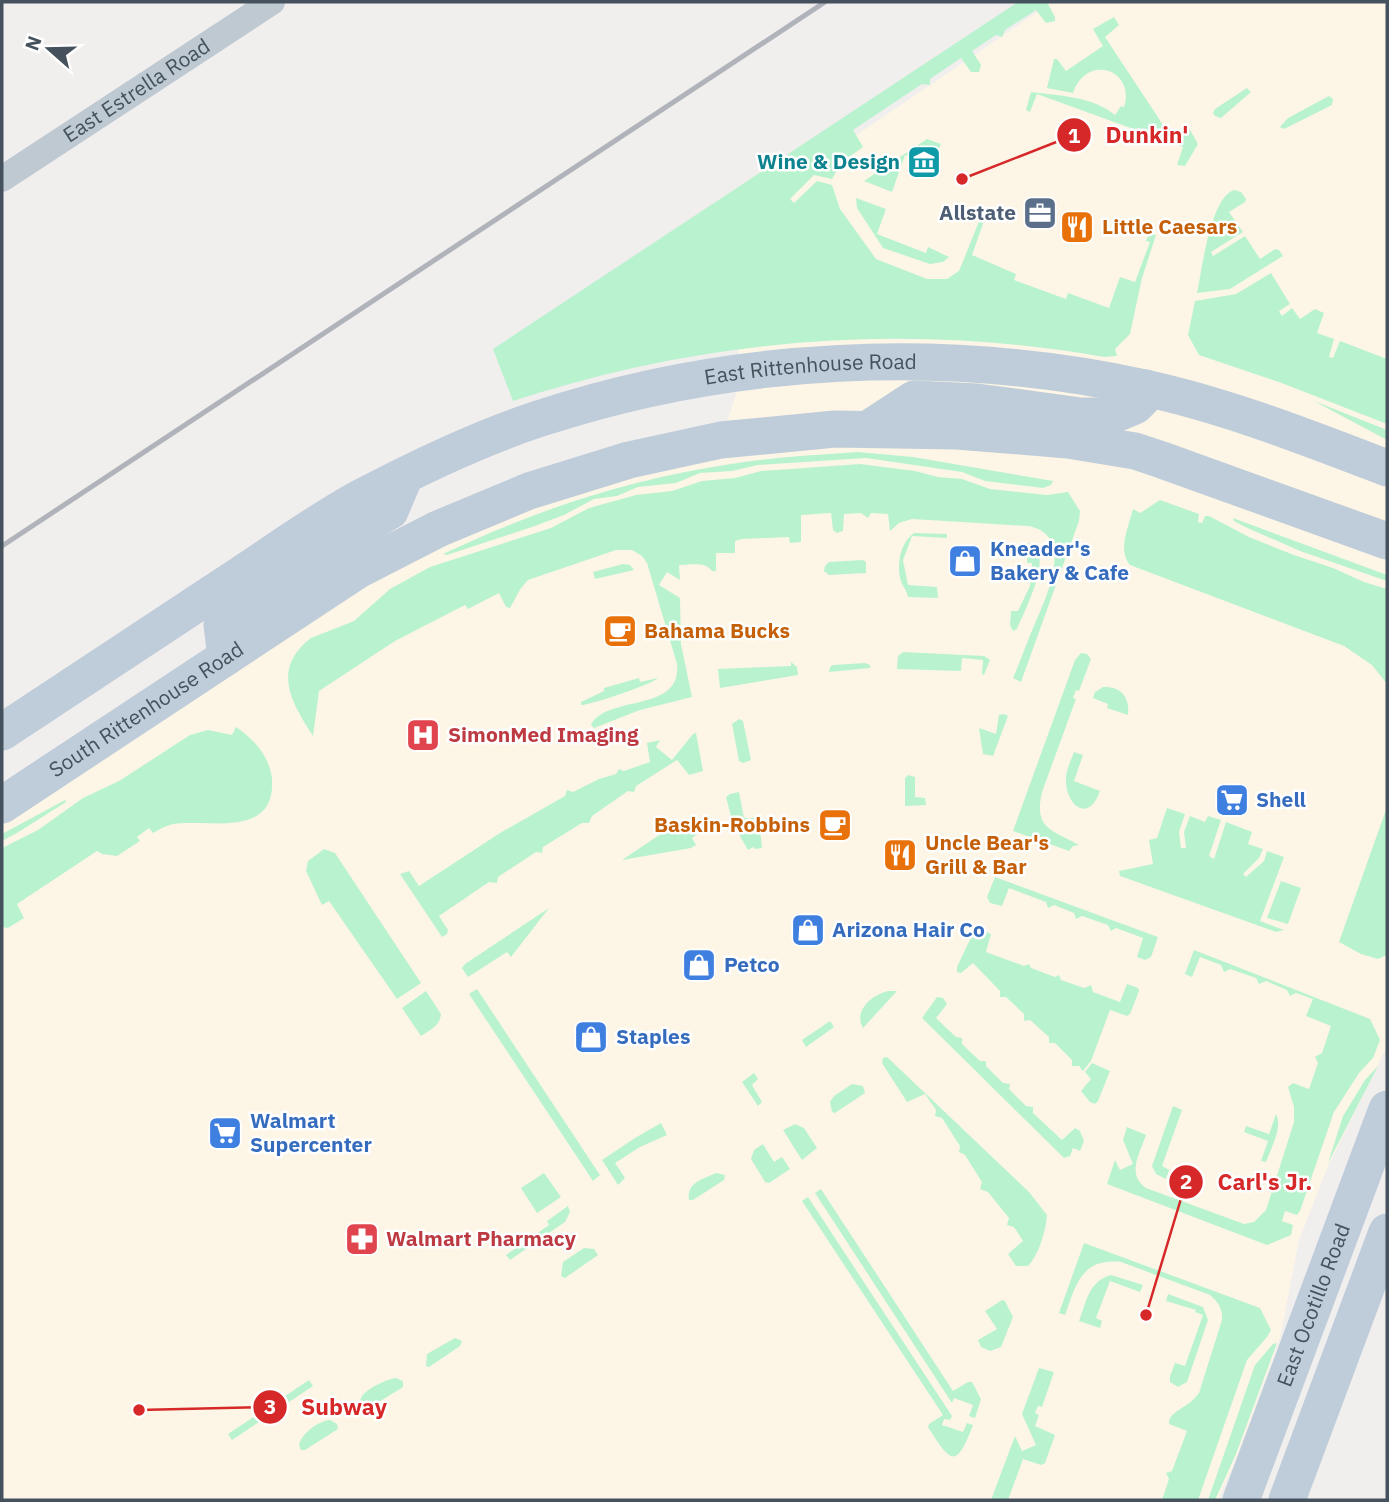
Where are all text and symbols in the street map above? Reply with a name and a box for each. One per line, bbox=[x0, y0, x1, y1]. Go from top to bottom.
north arrow bbox=[14, 14, 84, 84]
street label: East Estrella Road bbox=[57, 31, 215, 148]
text: N bbox=[19, 33, 47, 54]
callout: Dunkin' bbox=[1057, 113, 1203, 157]
text: Dunkin' bbox=[1106, 119, 1188, 149]
text: 1 bbox=[1068, 121, 1081, 149]
museum icon: Wine & Design bbox=[905, 143, 943, 181]
place label: Wine & Design bbox=[757, 147, 900, 175]
office icon: Allstate bbox=[1021, 194, 1059, 232]
place label: Allstate bbox=[939, 198, 1016, 226]
restaurant icon: Little Caesars bbox=[1058, 208, 1096, 246]
place label: Little Caesars bbox=[1102, 212, 1237, 240]
street label: East Rittenhouse Road bbox=[702, 347, 917, 391]
place label: Kneader's Bakery & Cafe bbox=[990, 534, 1129, 586]
shop icon: Kneader's Bakery & Cafe bbox=[946, 542, 984, 580]
cafe icon: Bahama Bucks bbox=[601, 612, 639, 650]
place label: Bahama Bucks bbox=[644, 616, 790, 644]
street label: South Rittenhouse Road bbox=[43, 635, 248, 783]
hospital icon: SimonMed Imaging bbox=[404, 716, 442, 754]
place label: SimonMed Imaging bbox=[448, 720, 639, 748]
supermarket icon: Shell bbox=[1213, 781, 1251, 819]
place label: Shell bbox=[1256, 785, 1306, 813]
cafe icon: Baskin-Robbins bbox=[816, 806, 854, 844]
place label: Baskin-Robbins bbox=[654, 810, 810, 838]
place label: Uncle Bear's Grill & Bar bbox=[925, 828, 1049, 880]
restaurant icon: Uncle Bear's Grill & Bar bbox=[881, 836, 919, 874]
shop icon: Arizona Hair Co bbox=[789, 911, 827, 949]
place label: Arizona Hair Co bbox=[832, 915, 985, 943]
shop icon: Petco bbox=[680, 946, 718, 984]
place label: Petco bbox=[724, 950, 780, 978]
shop icon: Staples bbox=[572, 1018, 610, 1056]
place label: Staples bbox=[616, 1022, 691, 1050]
place label: Walmart Supercenter bbox=[250, 1106, 372, 1158]
supermarket icon: Walmart Supercenter bbox=[206, 1114, 244, 1152]
callout: Carl's Jr. bbox=[1168, 1160, 1326, 1204]
text: Carl's Jr. bbox=[1218, 1166, 1312, 1196]
text: 2 bbox=[1180, 1167, 1192, 1195]
street label: East Ocotillo Road bbox=[1270, 1219, 1356, 1390]
pharmacy icon: Walmart Pharmacy bbox=[343, 1220, 381, 1258]
place label: Walmart Pharmacy bbox=[386, 1224, 577, 1252]
callout: Subway bbox=[252, 1385, 401, 1429]
text: Subway bbox=[301, 1391, 388, 1421]
text: 3 bbox=[264, 1392, 276, 1420]

